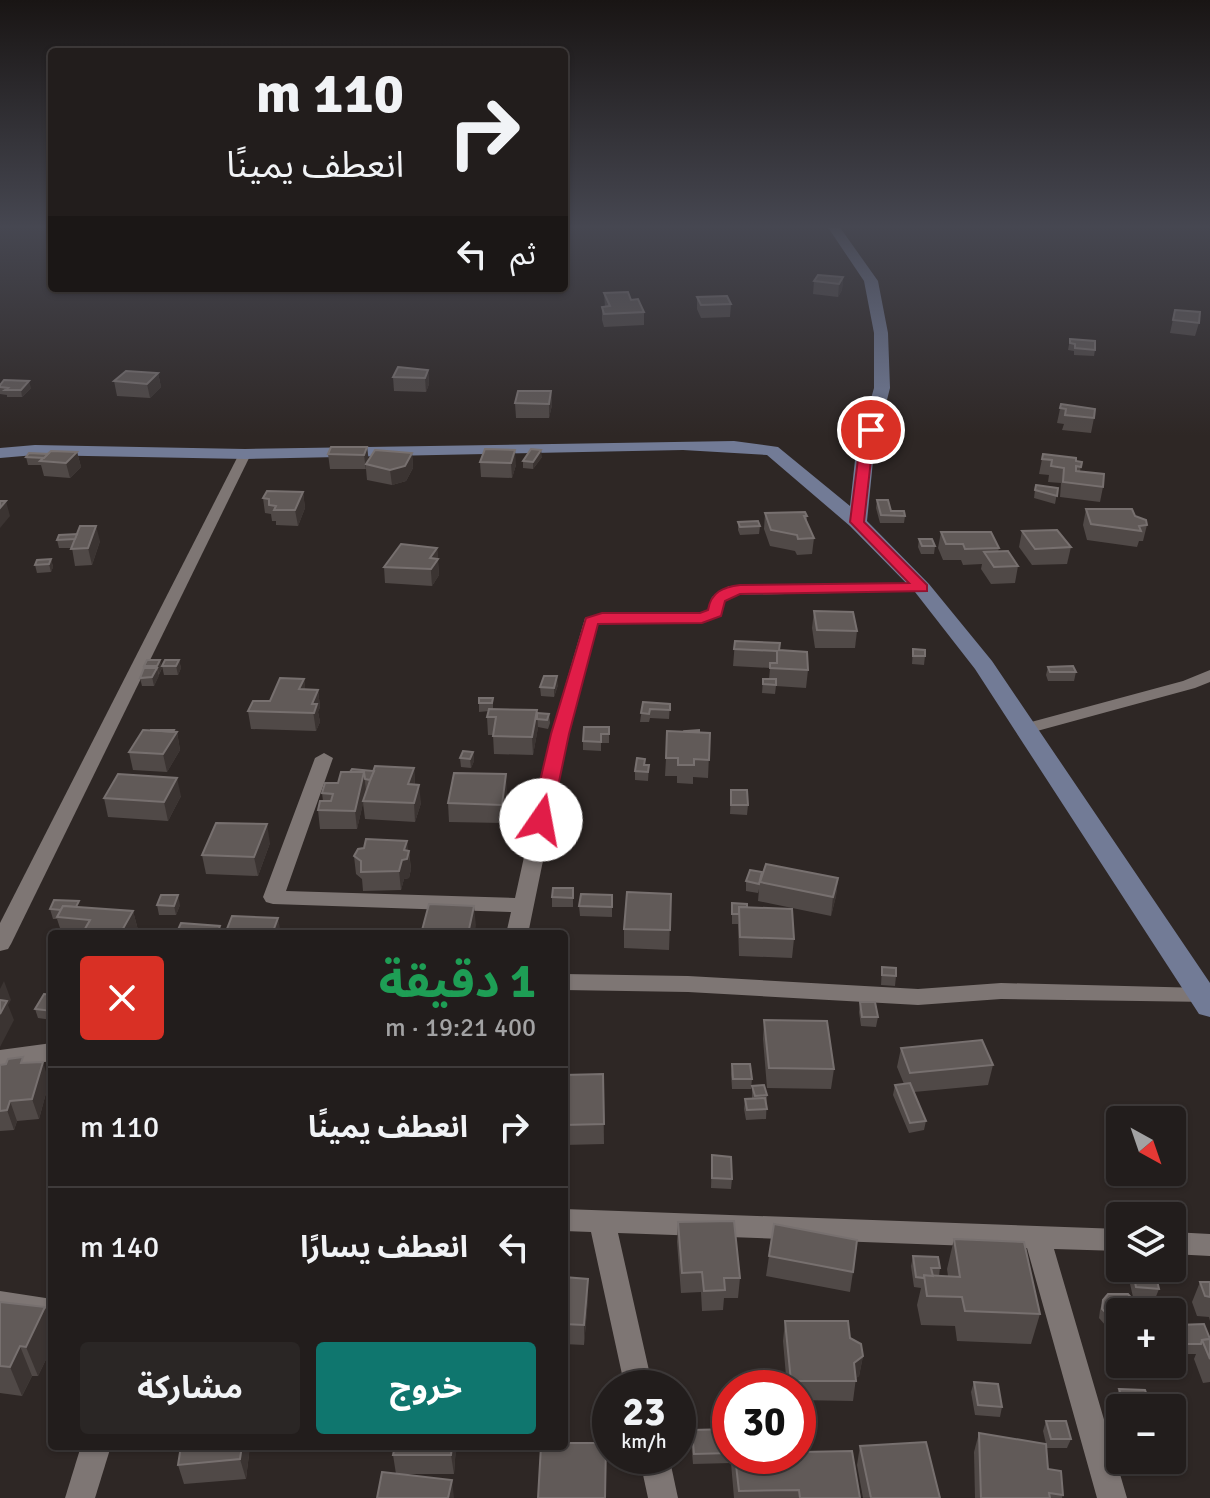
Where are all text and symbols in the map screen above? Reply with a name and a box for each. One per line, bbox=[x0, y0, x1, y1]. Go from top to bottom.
text: 110 m bbox=[256, 59, 404, 128]
icon: right bbox=[432, 80, 536, 184]
text: انعطف يمينًا bbox=[226, 143, 404, 188]
icon: left bbox=[450, 232, 494, 276]
text: ثم bbox=[510, 236, 536, 273]
pin bbox=[837, 396, 905, 464]
icon: arrive bbox=[849, 408, 893, 452]
position arrow bbox=[499, 778, 583, 862]
text: 1 دقيقة bbox=[379, 952, 536, 1011]
button: close bbox=[80, 956, 164, 1040]
text: 400 m · 19:21 bbox=[385, 1012, 536, 1044]
icon: right bbox=[492, 1105, 536, 1149]
north arrow bbox=[1106, 1106, 1186, 1186]
map controls bbox=[1106, 1106, 1186, 1474]
text: 110 m bbox=[80, 1109, 159, 1146]
text: انعطف يمينًا bbox=[308, 1109, 468, 1146]
button: layers bbox=[1106, 1202, 1186, 1282]
icon: left bbox=[492, 1225, 536, 1269]
text: 140 m bbox=[80, 1229, 159, 1266]
text: انعطف يسارًا bbox=[300, 1229, 468, 1266]
button: + bbox=[1106, 1298, 1186, 1378]
button: مشاركة bbox=[80, 1342, 300, 1434]
button: خروج bbox=[316, 1342, 536, 1434]
speed limit sign: 30 bbox=[712, 1370, 816, 1474]
text: 23 bbox=[622, 1387, 666, 1437]
button: − bbox=[1106, 1394, 1186, 1474]
text: km/h bbox=[621, 1429, 667, 1454]

